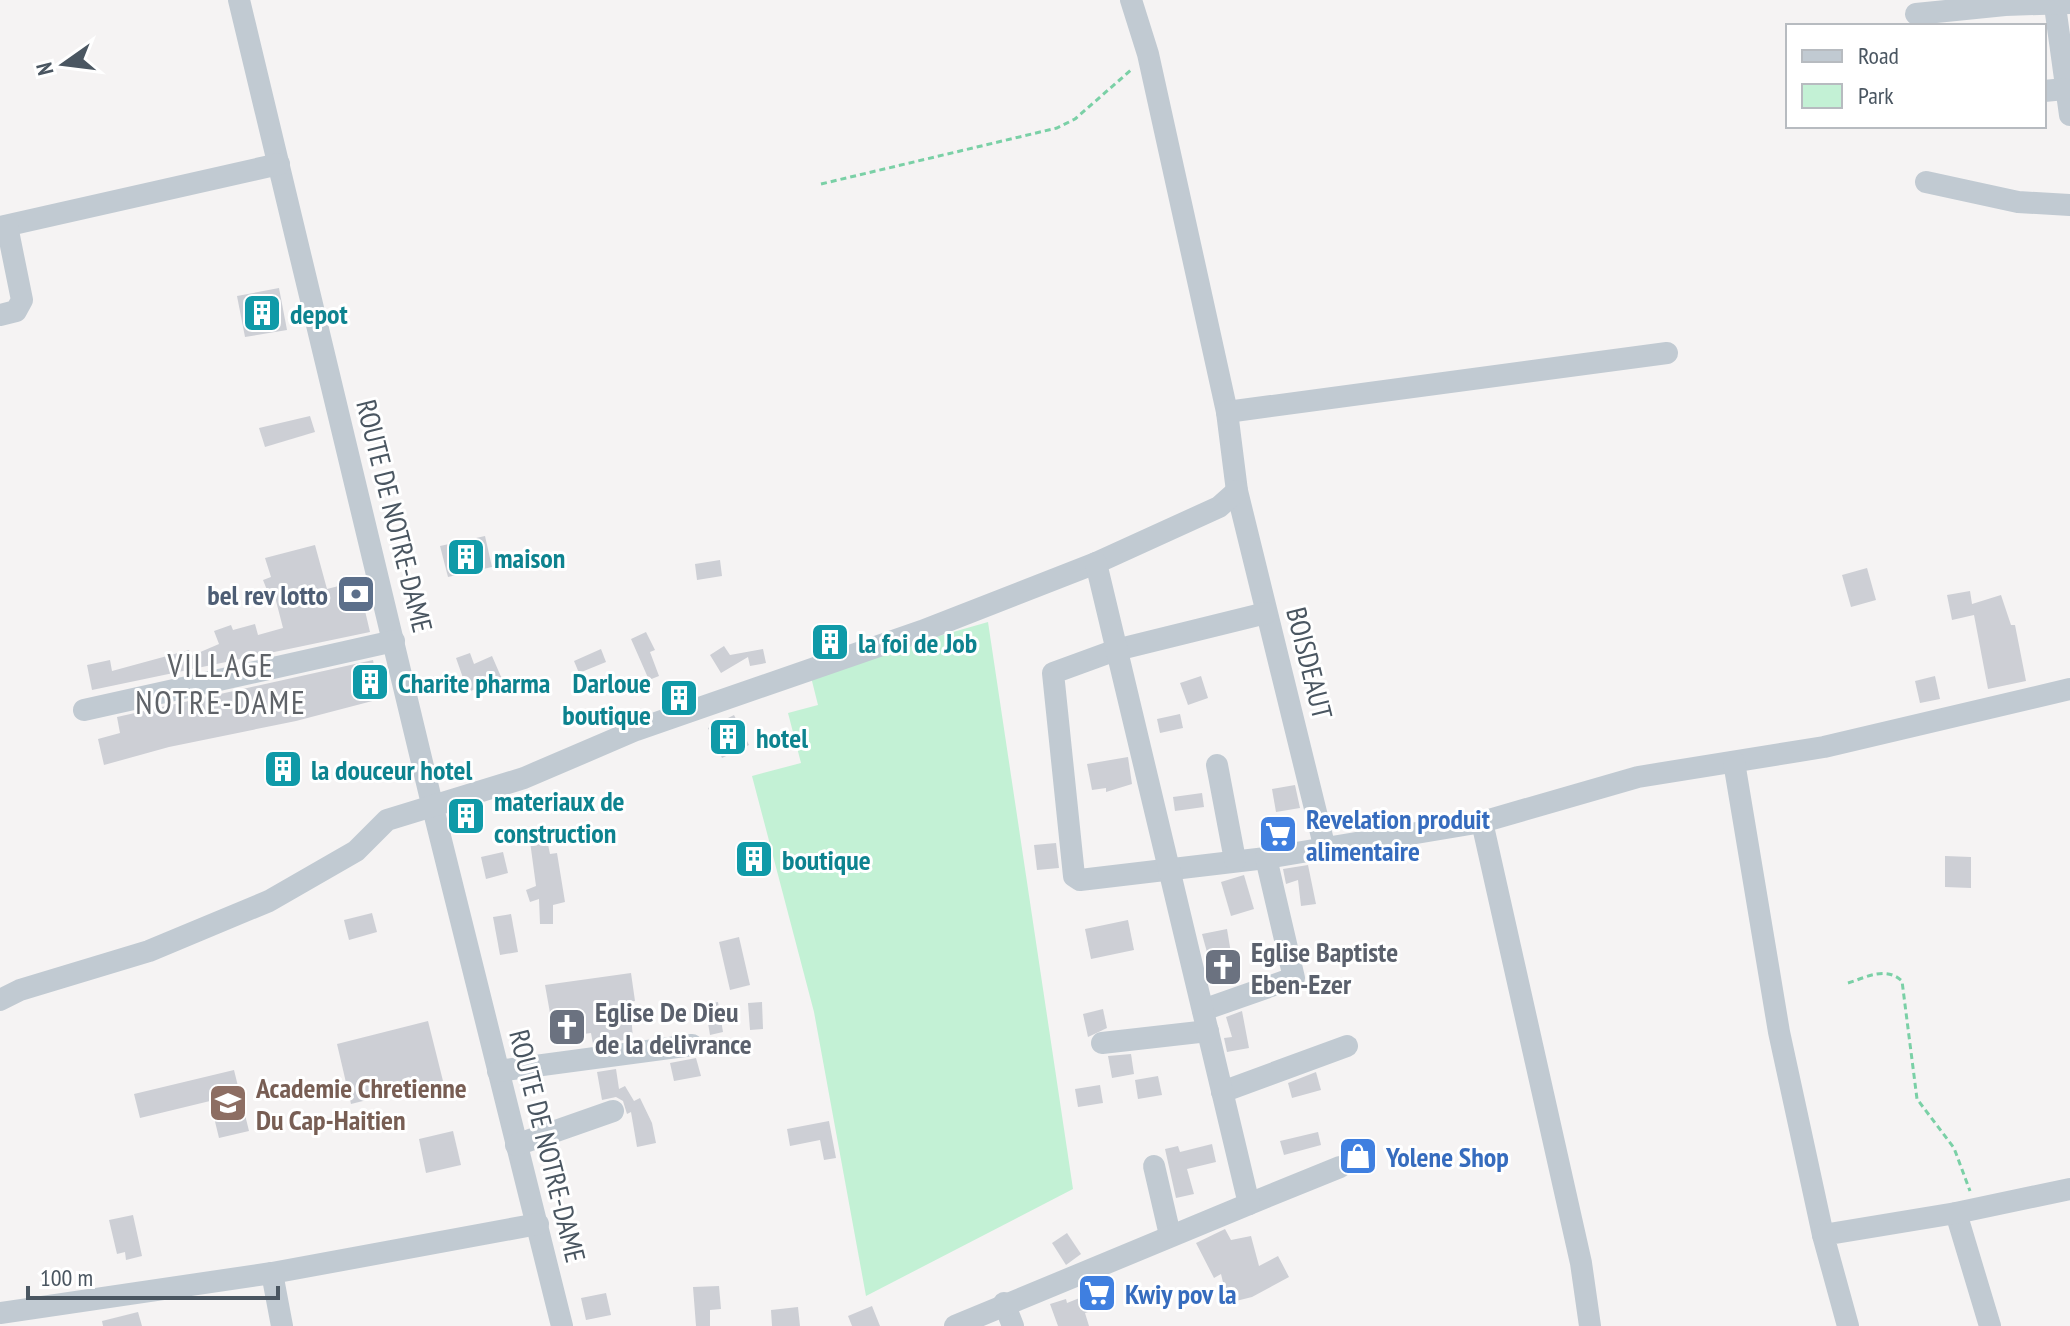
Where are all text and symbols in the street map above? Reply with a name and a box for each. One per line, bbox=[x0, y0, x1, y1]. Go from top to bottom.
north arrow bbox=[24, 24, 104, 104]
legend bbox=[1786, 24, 2046, 128]
text: Road bbox=[1858, 40, 1899, 71]
text: N bbox=[30, 60, 60, 78]
text: Park bbox=[1858, 80, 1894, 111]
building icon: depot bbox=[241, 292, 283, 334]
place label: depot bbox=[290, 295, 348, 332]
street label: ROUTE DE NOTRE-DAME bbox=[348, 396, 442, 636]
building icon: maison bbox=[445, 536, 487, 578]
place label: maison bbox=[494, 539, 565, 576]
bank icon: bel rev lotto bbox=[335, 573, 377, 615]
place label: bel rev lotto bbox=[207, 576, 328, 613]
street label: BOISDEAUT bbox=[1278, 603, 1342, 723]
building icon: la foi de Job bbox=[809, 621, 851, 663]
place label: la foi de Job bbox=[858, 624, 977, 661]
district label: VILLAGE NOTRE-DAME bbox=[135, 644, 307, 723]
building icon: Charite pharma bbox=[349, 661, 391, 703]
place label: Charite pharma bbox=[398, 664, 550, 701]
place label: Darloue boutique bbox=[562, 664, 651, 733]
building icon: Darloue boutique bbox=[658, 677, 700, 719]
building icon: hotel bbox=[707, 716, 749, 758]
place label: hotel bbox=[756, 719, 808, 756]
building icon: la douceur hotel bbox=[262, 748, 304, 790]
place label: la douceur hotel bbox=[311, 751, 473, 788]
place label: materiaux de construction bbox=[494, 782, 625, 851]
building icon: materiaux de construction bbox=[445, 795, 487, 837]
place label: Revelation produit alimentaire bbox=[1306, 800, 1490, 869]
supermarket icon: Revelation produit alimentaire bbox=[1257, 813, 1299, 855]
building icon: boutique bbox=[733, 838, 775, 880]
place label: boutique bbox=[782, 841, 871, 878]
place label: Eglise Baptiste Eben-Ezer bbox=[1251, 933, 1398, 1002]
church icon: Eglise Baptiste Eben-Ezer bbox=[1202, 946, 1244, 988]
place label: Eglise De Dieu de la delivrance bbox=[595, 993, 752, 1062]
church icon: Eglise De Dieu de la delivrance bbox=[546, 1006, 588, 1048]
street label: ROUTE DE NOTRE-DAME bbox=[501, 1026, 595, 1266]
place label: Academie Chretienne Du Cap-Haitien bbox=[255, 1069, 467, 1138]
school or university icon: Academie Chretienne Du Cap-Haitien bbox=[207, 1082, 249, 1124]
shop icon: Yolene Shop bbox=[1337, 1135, 1379, 1177]
place label: Yolene Shop bbox=[1385, 1138, 1509, 1175]
scale bar bbox=[28, 1250, 278, 1300]
text: 100 m bbox=[40, 1262, 93, 1293]
supermarket icon: Kwiy pov la bbox=[1076, 1272, 1118, 1314]
place label: Kwiy pov la bbox=[1125, 1275, 1237, 1312]

